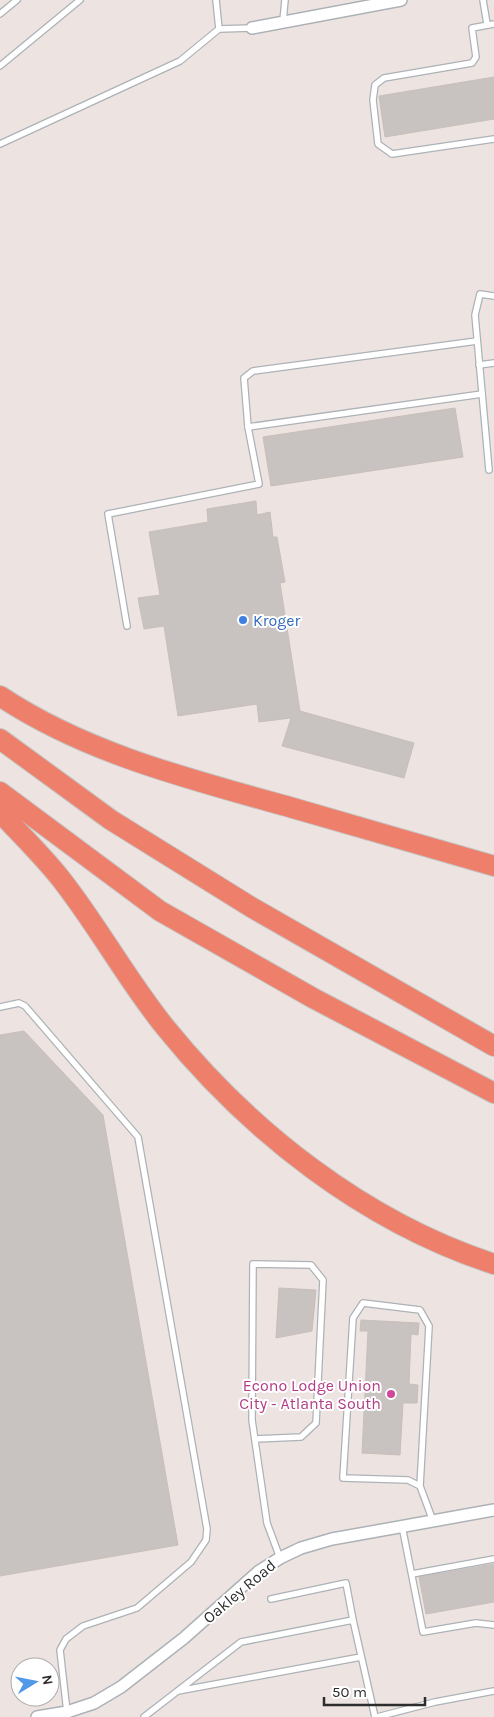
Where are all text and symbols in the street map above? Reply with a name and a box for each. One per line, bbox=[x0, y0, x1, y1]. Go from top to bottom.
place label: Kroger bbox=[253, 611, 300, 630]
marker: Kroger bbox=[237, 614, 249, 626]
place label: Econo Lodge Union City - Atlanta South bbox=[239, 1376, 381, 1413]
marker: Econo Lodge Union City - Atlanta South bbox=[385, 1388, 397, 1400]
street label: Oakley Road bbox=[199, 1556, 279, 1627]
north arrow bbox=[10, 1657, 60, 1707]
text: N bbox=[38, 1673, 57, 1686]
scale bar bbox=[324, 1674, 425, 1706]
text: 50 m bbox=[332, 1683, 367, 1701]

